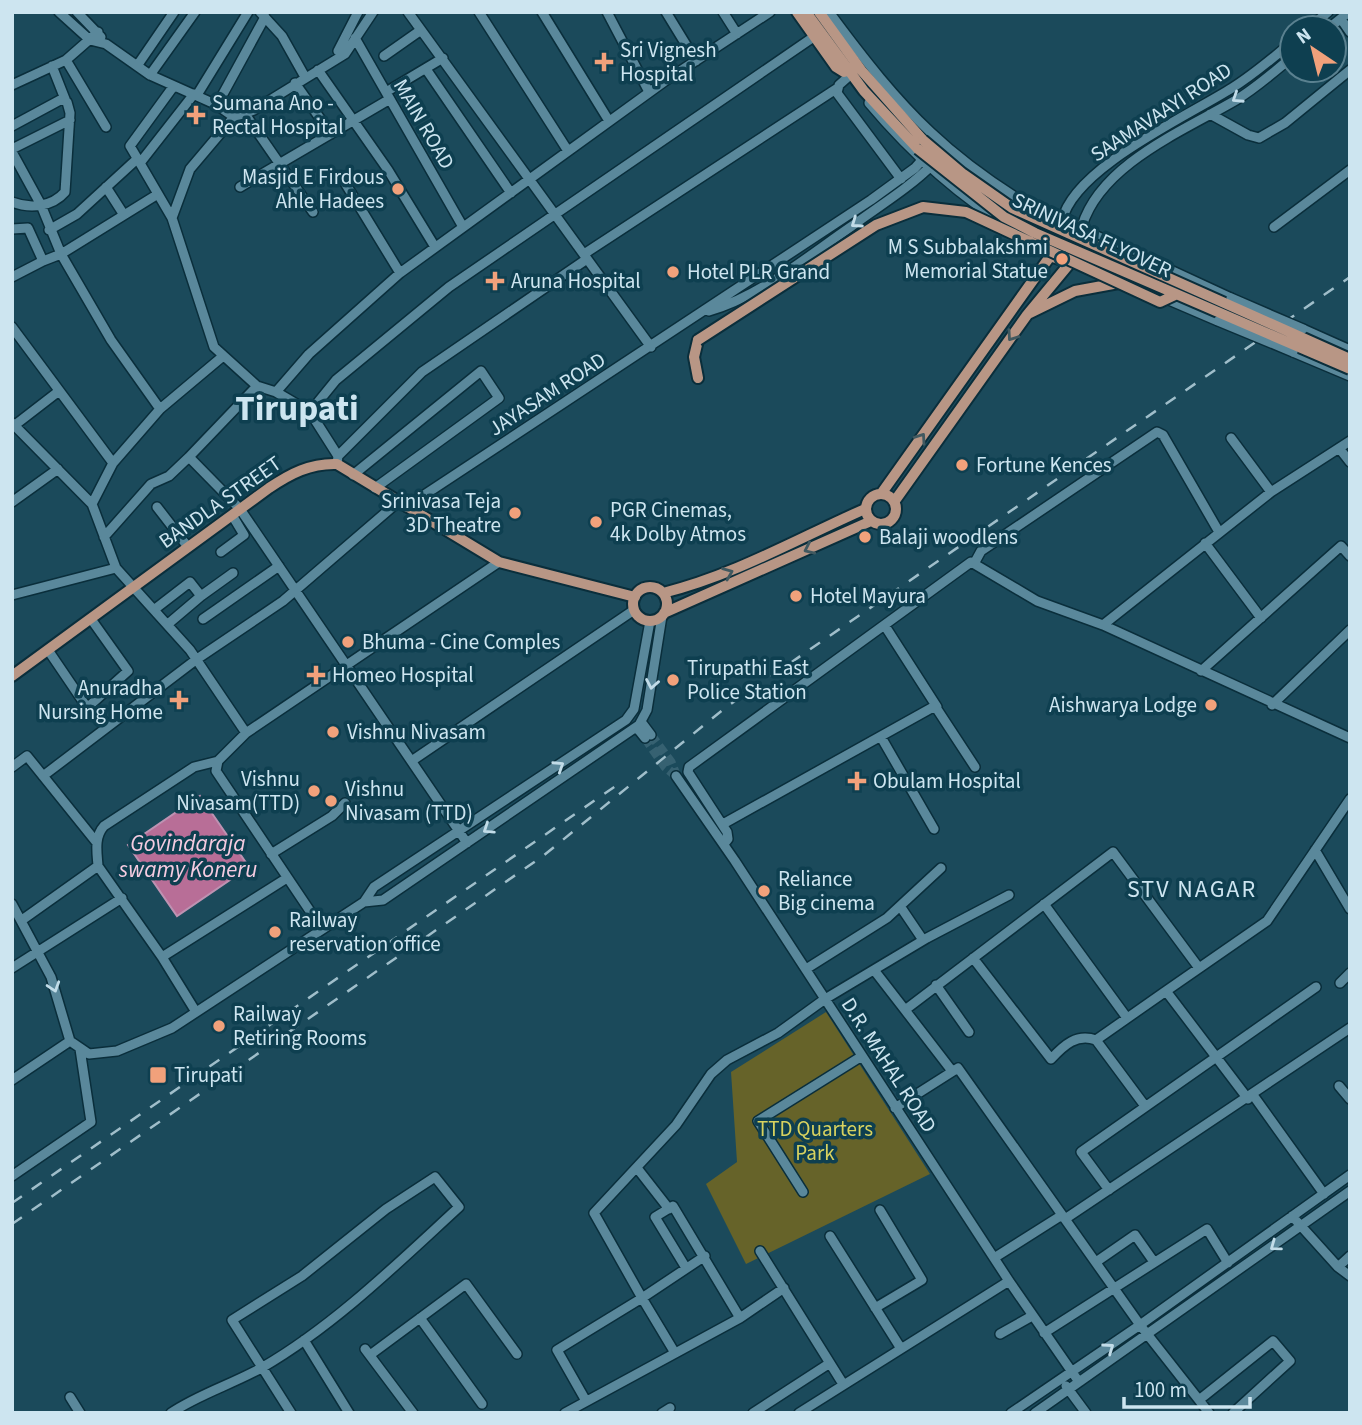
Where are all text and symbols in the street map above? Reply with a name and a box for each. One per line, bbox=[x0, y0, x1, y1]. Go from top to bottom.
north arrow bbox=[1278, 14, 1348, 84]
text: N bbox=[1291, 22, 1317, 51]
place label: Sri Vignesh Hospital bbox=[620, 35, 717, 89]
marker: Sri Vignesh Hospital bbox=[594, 52, 614, 72]
street label: SAAMAVAAYI ROAD bbox=[1085, 55, 1237, 169]
street label: MAIN ROAD bbox=[386, 73, 462, 175]
place label: Sumana Ano - Rectal Hospital bbox=[212, 88, 344, 142]
one-way arrow bbox=[1232, 90, 1245, 103]
marker: Sumana Ano - Rectal Hospital bbox=[186, 105, 206, 125]
place label: Masjid E Firdous Ahle Hadees bbox=[242, 162, 384, 216]
marker: Masjid E Firdous Ahle Hadees bbox=[390, 181, 406, 197]
street label: SRINIVASA FLYOVER bbox=[1007, 185, 1177, 285]
one-way arrow bbox=[851, 215, 864, 227]
place label: M S Subbalakshmi Memorial Statue bbox=[888, 232, 1048, 286]
marker: M S Subbalakshmi Memorial Statue bbox=[1054, 251, 1070, 267]
place label: Hotel PLR Grand bbox=[687, 257, 830, 287]
marker: Hotel PLR Grand bbox=[665, 264, 681, 280]
place label: Aruna Hospital bbox=[511, 266, 641, 296]
marker: Aruna Hospital bbox=[485, 271, 505, 291]
one-way arrow bbox=[1008, 328, 1020, 340]
street label: JAYASAM ROAD bbox=[482, 345, 612, 443]
district label: Tirupati bbox=[235, 384, 359, 434]
one-way arrow bbox=[913, 433, 925, 446]
street label: BANDLA STREET bbox=[153, 449, 287, 555]
place label: Fortune Kences bbox=[976, 450, 1112, 480]
marker: Fortune Kences bbox=[954, 457, 970, 473]
place label: Srinivasa Teja 3D Theatre bbox=[381, 486, 501, 540]
place label: PGR Cinemas, 4k Dolby Atmos bbox=[610, 495, 746, 549]
marker: Srinivasa Teja 3D Theatre bbox=[507, 505, 523, 521]
marker: PGR Cinemas, 4k Dolby Atmos bbox=[588, 514, 604, 530]
place label: Balaji woodlens bbox=[879, 522, 1018, 552]
marker: Balaji woodlens bbox=[857, 529, 873, 545]
one-way arrow bbox=[804, 541, 816, 555]
one-way arrow bbox=[721, 567, 733, 581]
place label: Hotel Mayura bbox=[810, 581, 926, 611]
marker: Hotel Mayura bbox=[788, 588, 804, 604]
place label: Bhuma - Cine Comples bbox=[362, 627, 561, 657]
marker: Bhuma - Cine Comples bbox=[340, 634, 356, 650]
place label: Tirupathi East Police Station bbox=[687, 653, 809, 707]
place label: Homeo Hospital bbox=[332, 660, 474, 690]
marker: Homeo Hospital bbox=[306, 665, 326, 685]
marker: Tirupathi East Police Station bbox=[665, 672, 681, 688]
place label: Anuradha Nursing Home bbox=[38, 673, 163, 727]
one-way arrow bbox=[645, 678, 660, 690]
marker: Anuradha Nursing Home bbox=[169, 690, 189, 710]
place label: Aishwarya Lodge bbox=[1049, 690, 1197, 720]
marker: Aishwarya Lodge bbox=[1203, 697, 1219, 713]
place label: Vishnu Nivasam bbox=[347, 717, 486, 747]
marker: Vishnu Nivasam bbox=[325, 724, 341, 740]
one-way arrow bbox=[552, 761, 565, 774]
place label: Vishnu Nivasam(TTD) bbox=[176, 764, 300, 818]
place label: Obulam Hospital bbox=[873, 766, 1021, 796]
marker: Obulam Hospital bbox=[847, 771, 867, 791]
place label: Vishnu Nivasam (TTD) bbox=[345, 774, 473, 828]
marker: Vishnu Nivasam(TTD) bbox=[306, 783, 322, 799]
marker: Vishnu Nivasam (TTD) bbox=[323, 793, 339, 809]
one-way arrow bbox=[483, 821, 496, 833]
water label: Govindaraja swamy Koneru bbox=[118, 827, 257, 886]
place label: Reliance Big cinema bbox=[778, 864, 875, 918]
district label: STV NAGAR bbox=[1127, 872, 1257, 907]
marker: Reliance Big cinema bbox=[756, 883, 772, 899]
place label: Railway reservation office bbox=[289, 905, 441, 959]
marker: Railway reservation office bbox=[267, 924, 283, 940]
one-way arrow bbox=[45, 980, 60, 992]
street label: D.R. MAHAL ROAD bbox=[834, 992, 944, 1138]
place label: Railway Retiring Rooms bbox=[233, 999, 367, 1053]
marker: Railway Retiring Rooms bbox=[211, 1018, 227, 1034]
place label: Tirupati bbox=[174, 1060, 243, 1090]
marker: Tirupati bbox=[148, 1065, 168, 1085]
park label: TTD Quarters Park bbox=[757, 1114, 873, 1168]
one-way arrow bbox=[1270, 1238, 1283, 1250]
one-way arrow bbox=[1101, 1344, 1114, 1356]
scale bar bbox=[1124, 1366, 1250, 1410]
text: 100 m bbox=[1134, 1375, 1187, 1405]

